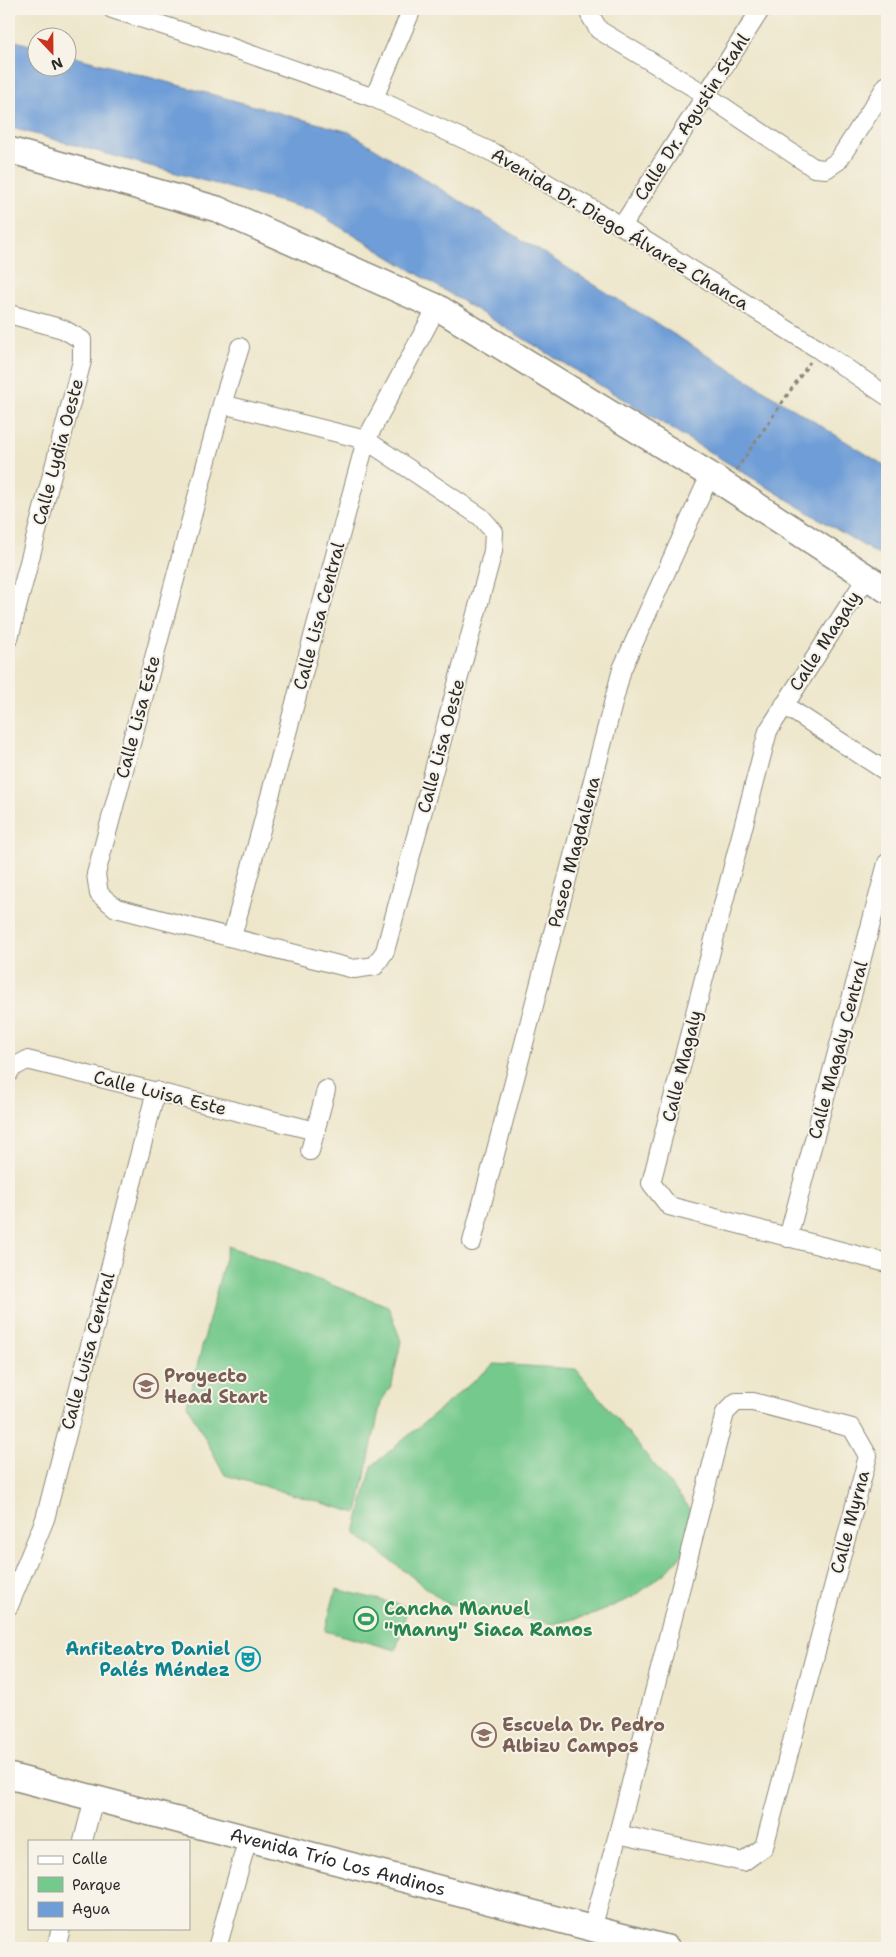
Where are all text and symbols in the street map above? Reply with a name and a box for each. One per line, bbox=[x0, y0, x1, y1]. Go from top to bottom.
north arrow bbox=[28, 28, 78, 78]
street label: Calle Dr. Agustin Stahl bbox=[629, 28, 755, 205]
text: N bbox=[48, 54, 65, 74]
street label: Avenida Dr. Diego Álvarez Chanca bbox=[487, 142, 753, 316]
street label: Calle Lydia Oeste bbox=[27, 376, 89, 528]
street label: Calle Lisa Central bbox=[288, 539, 350, 693]
street label: Calle Magaly bbox=[784, 586, 866, 696]
street label: Calle Lisa Este bbox=[110, 653, 166, 781]
street label: Calle Lisa Oeste bbox=[412, 676, 470, 816]
street label: Paseo Magdalena bbox=[542, 774, 606, 930]
street label: Calle Magaly Central bbox=[803, 958, 874, 1142]
street label: Calle Magaly bbox=[656, 1007, 708, 1125]
street label: Calle Luisa Este bbox=[91, 1065, 229, 1121]
street label: Calle Luisa Central bbox=[55, 1269, 121, 1432]
place label: Proyecto Head Start bbox=[164, 1364, 268, 1409]
school or university icon: Proyecto Head Start bbox=[133, 1373, 159, 1399]
street label: Calle Myrna bbox=[825, 1468, 875, 1576]
place label: Cancha Manuel "Manny" Siaca Ramos bbox=[384, 1597, 593, 1642]
sports icon: Cancha Manuel "Manny" Siaca Ramos bbox=[353, 1606, 379, 1632]
place label: Anfiteatro Daniel Palés Méndez bbox=[65, 1637, 230, 1682]
theatre icon: Anfiteatro Daniel Palés Méndez bbox=[235, 1646, 261, 1672]
place label: Escuela Dr. Pedro Albizu Campos bbox=[502, 1713, 665, 1758]
school or university icon: Escuela Dr. Pedro Albizu Campos bbox=[471, 1722, 497, 1748]
street label: Avenida Trío Los Andinos bbox=[228, 1822, 448, 1902]
legend bbox=[28, 1840, 190, 1930]
text: Calle bbox=[72, 1849, 108, 1869]
text: Parque bbox=[72, 1875, 121, 1895]
text: Agua bbox=[72, 1899, 111, 1919]

